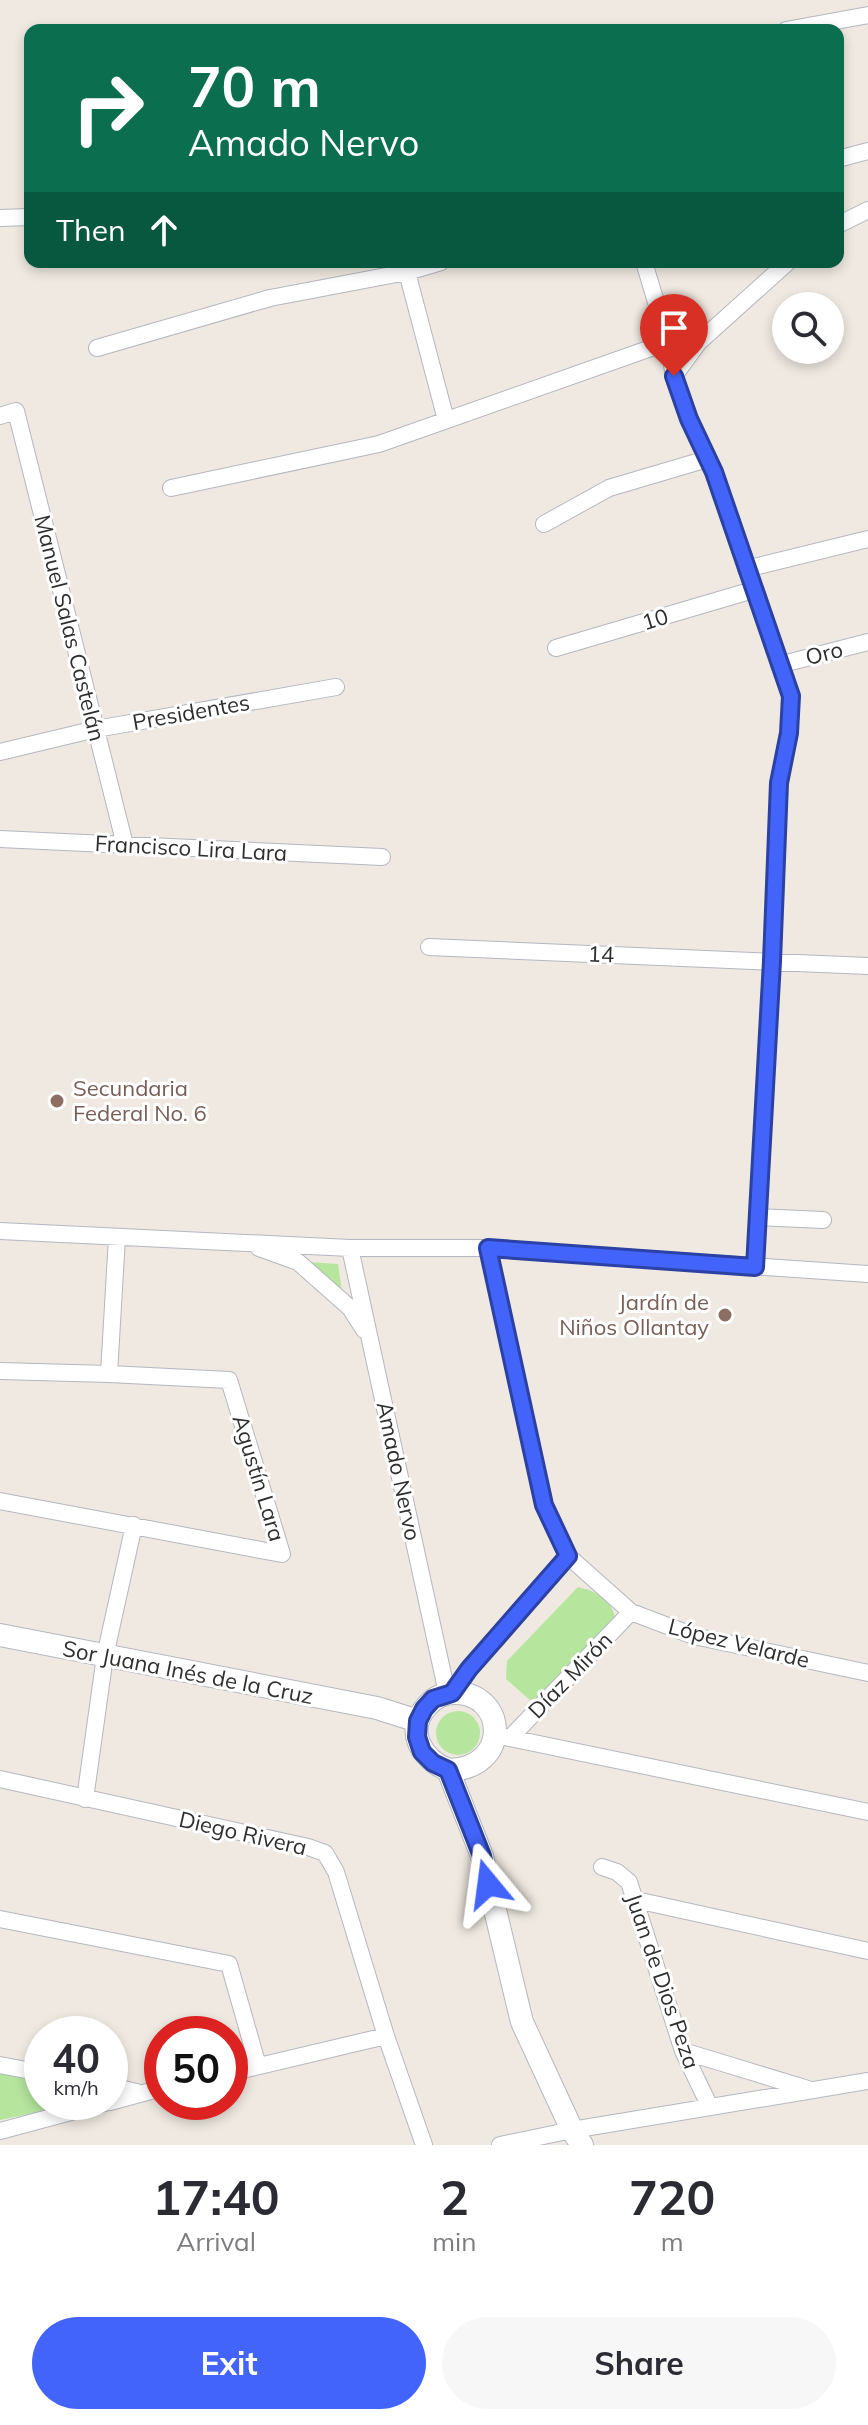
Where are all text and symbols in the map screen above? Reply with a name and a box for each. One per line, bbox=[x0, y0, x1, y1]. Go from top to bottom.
text: 70 m bbox=[188, 51, 321, 121]
icon: right bbox=[56, 56, 160, 160]
text: Amado Nervo bbox=[188, 120, 419, 165]
icon: ahead bbox=[142, 208, 186, 252]
text: Then bbox=[56, 211, 126, 249]
map controls bbox=[772, 292, 844, 364]
button: search bbox=[772, 292, 844, 364]
pin bbox=[640, 294, 708, 376]
icon: arrive bbox=[652, 306, 696, 350]
street label: Manuel Salas Castelán bbox=[28, 512, 112, 744]
street label: 10 bbox=[638, 602, 672, 636]
street label: Oro bbox=[802, 635, 846, 671]
street label: Presidentes bbox=[130, 688, 252, 736]
street label: Francisco Lira Lara bbox=[94, 829, 288, 867]
street label: 14 bbox=[587, 940, 615, 968]
place label: Secundaria Federal No. 6 bbox=[73, 1074, 207, 1127]
marker: Secundaria Federal No. 6 bbox=[48, 1092, 66, 1110]
place label: Jardín de Niños Ollantay bbox=[559, 1288, 709, 1341]
marker: Jardín de Niños Ollantay bbox=[716, 1306, 734, 1324]
street label: Amado Nervo bbox=[371, 1399, 427, 1543]
street label: Agustín Lara bbox=[227, 1411, 291, 1545]
street label: López Velarde bbox=[666, 1612, 812, 1674]
street label: Díaz Mirón bbox=[522, 1626, 618, 1724]
street label: Sor Juana Inés de la Cruz bbox=[60, 1634, 316, 1710]
street label: Diego Rivera bbox=[176, 1805, 310, 1861]
position arrow bbox=[446, 1842, 530, 1926]
street label: Juan de Dios Peza bbox=[620, 1890, 706, 2072]
speed limit sign: 50 bbox=[144, 2016, 248, 2120]
text: 40 bbox=[52, 2033, 100, 2083]
text: km/h bbox=[53, 2075, 99, 2100]
text: 17:40 bbox=[153, 2167, 280, 2227]
text: 2 bbox=[440, 2167, 469, 2227]
text: 720 bbox=[629, 2167, 715, 2227]
text: Arrival bbox=[176, 2225, 256, 2258]
text: min bbox=[432, 2225, 476, 2258]
text: m bbox=[661, 2225, 684, 2258]
button: Exit bbox=[32, 2317, 426, 2409]
button: Share bbox=[442, 2317, 836, 2409]

